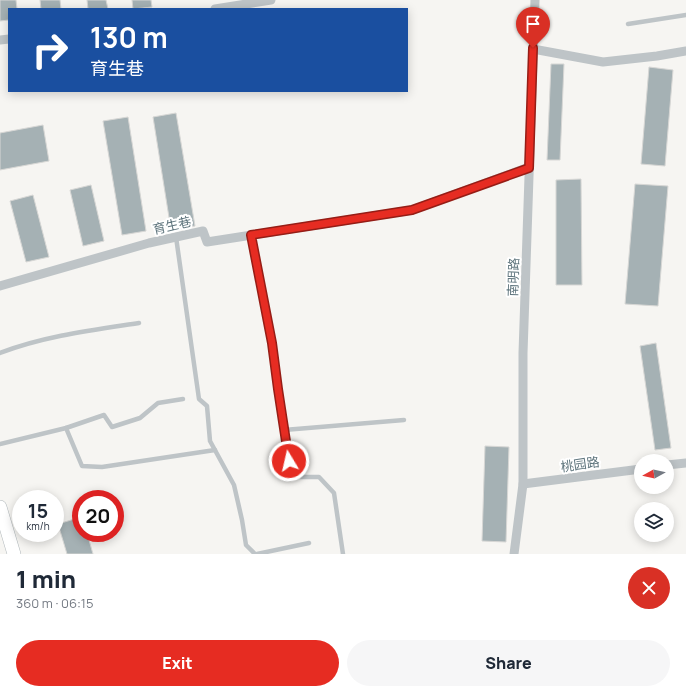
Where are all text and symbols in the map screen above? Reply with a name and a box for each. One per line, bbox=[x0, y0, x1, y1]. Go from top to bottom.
pin bbox=[516, 7.0, 550, 48]
icon: arrive bbox=[522, 13, 544, 35]
text: 130 m bbox=[90, 18, 168, 56]
icon: right bbox=[24, 24, 76, 76]
text: 育生巷 bbox=[90, 56, 144, 80]
street label: 育生巷 bbox=[151, 212, 193, 238]
street label: 南明路 bbox=[503, 257, 523, 297]
position arrow bbox=[268, 440, 310, 482]
street label: 桃园路 bbox=[559, 452, 601, 476]
north arrow bbox=[634, 454, 674, 494]
map controls bbox=[634, 454, 674, 542]
speed limit sign: 20 bbox=[72, 490, 124, 542]
text: 15 bbox=[28, 497, 48, 524]
button: layers bbox=[634, 502, 674, 542]
text: km/h bbox=[26, 519, 50, 533]
text: 1 min bbox=[16, 562, 76, 595]
button: close bbox=[628, 567, 670, 609]
text: 360 m · 06:15 bbox=[16, 594, 93, 612]
button: Exit bbox=[16, 640, 339, 686]
button: Share bbox=[347, 640, 670, 686]

